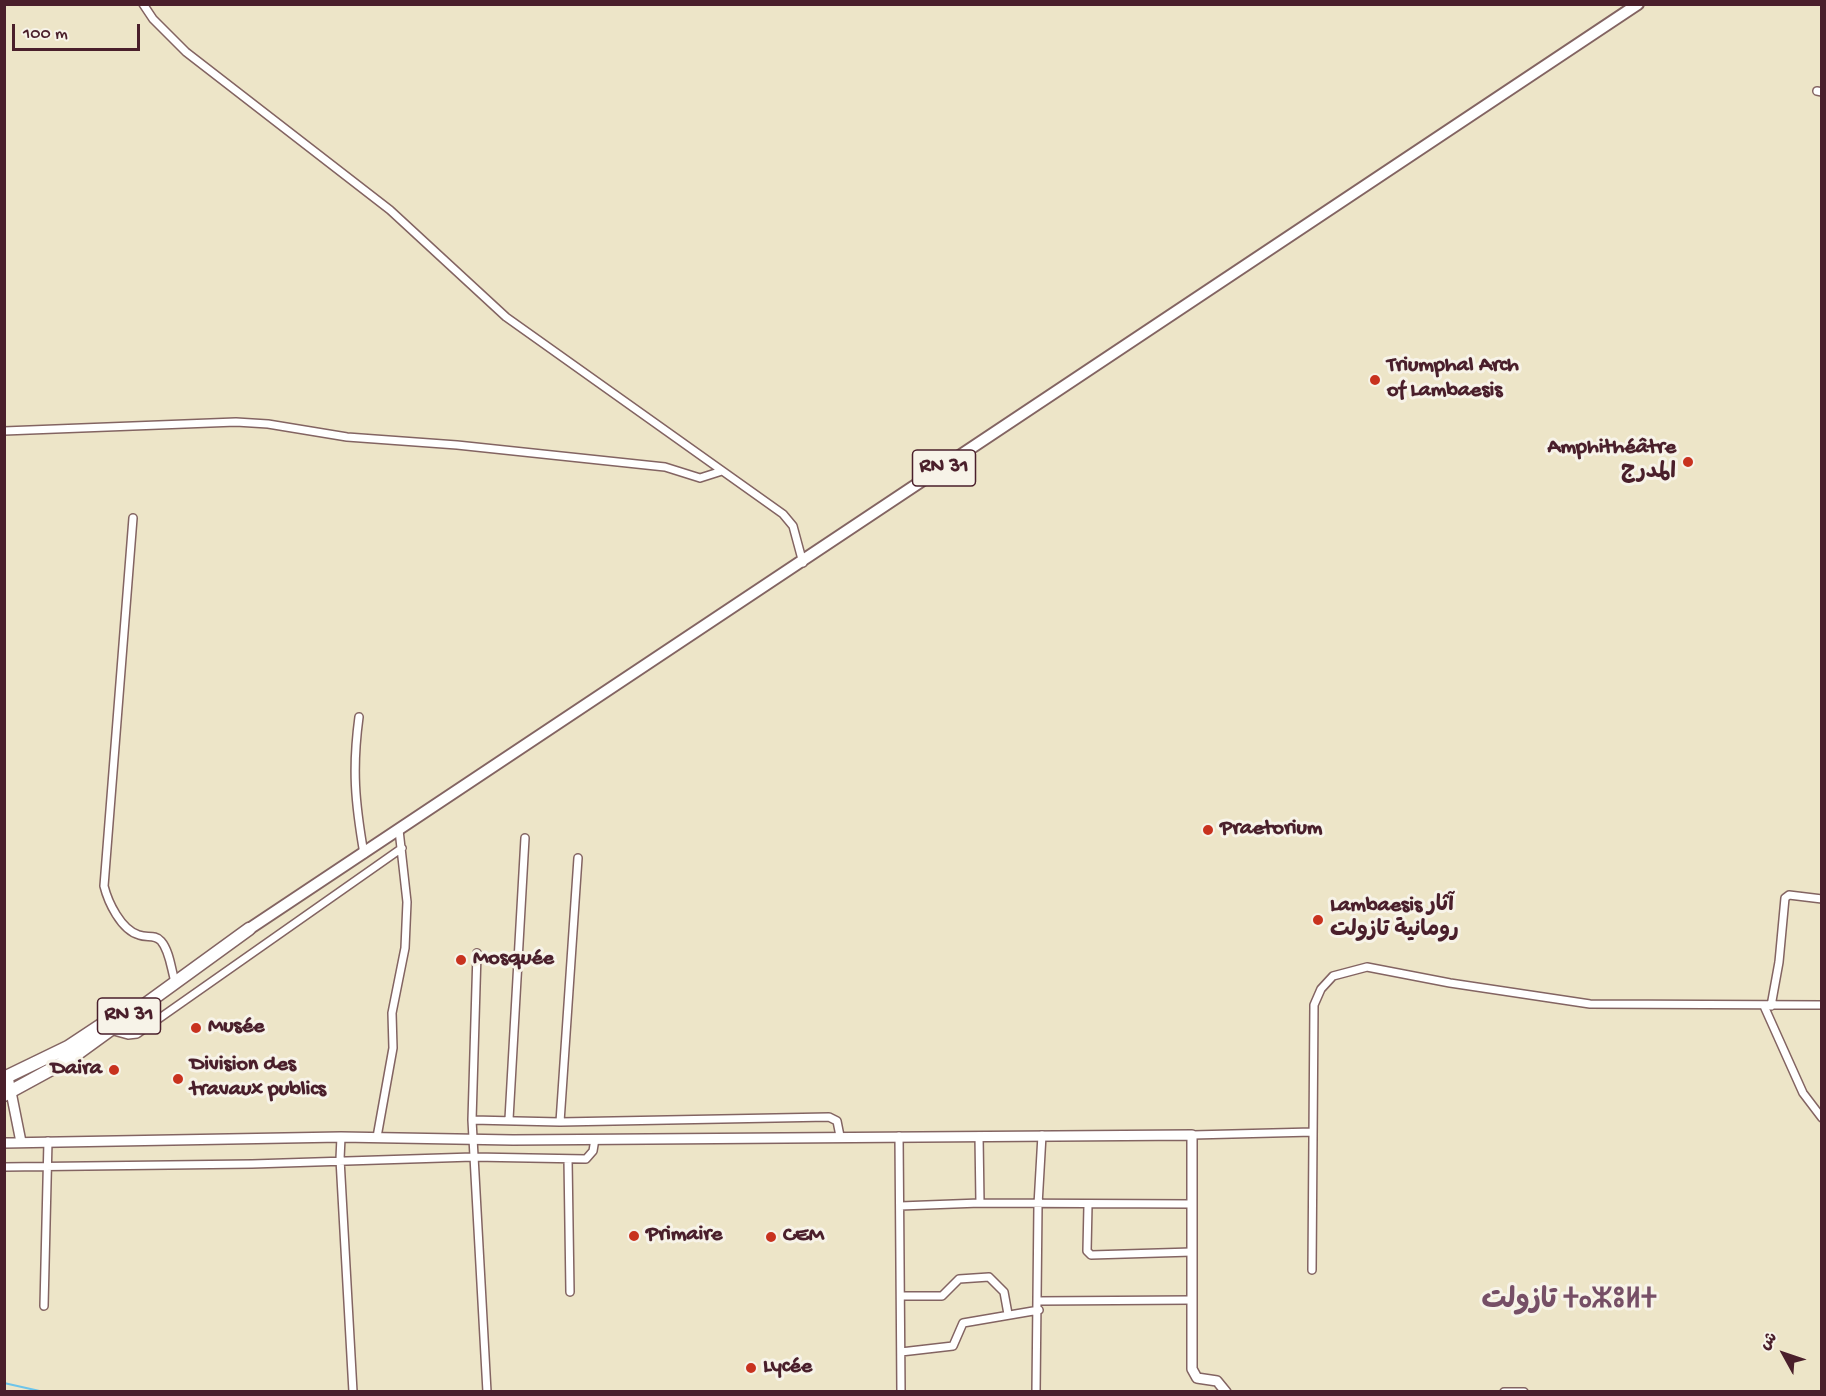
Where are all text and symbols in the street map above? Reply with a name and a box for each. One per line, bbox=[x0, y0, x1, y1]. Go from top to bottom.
scale bar bbox=[15, 12, 142, 50]
text: 100 m bbox=[23, 24, 68, 45]
place label: Triumphal Arch of Lambaesis bbox=[1387, 354, 1519, 406]
marker: Triumphal Arch of Lambaesis bbox=[1368, 373, 1382, 387]
place label: Amphithéâtre المدرج bbox=[1548, 436, 1676, 488]
road number: RN 31 bbox=[912, 450, 976, 486]
marker: Amphithéâtre المدرج bbox=[1681, 455, 1695, 469]
place label: Praetorium bbox=[1220, 817, 1322, 843]
marker: Praetorium bbox=[1201, 823, 1215, 837]
place label: Lambaesis آثار رومانية تازولت bbox=[1330, 894, 1459, 945]
marker: Lambaesis آثار رومانية تازولت bbox=[1311, 913, 1325, 927]
place label: Mosquée bbox=[473, 947, 554, 973]
marker: Mosquée bbox=[454, 953, 468, 967]
road number: RN 31 bbox=[98, 998, 160, 1034]
place label: Musée bbox=[208, 1015, 264, 1041]
marker: Musée bbox=[189, 1021, 203, 1035]
place label: Division des travaux publics bbox=[190, 1053, 326, 1104]
place label: Daira bbox=[51, 1057, 102, 1083]
marker: Daira bbox=[107, 1063, 121, 1077]
marker: Division des travaux publics bbox=[171, 1072, 185, 1086]
place label: Primaire bbox=[646, 1223, 722, 1249]
place label: CEM bbox=[783, 1224, 824, 1250]
marker: Primaire bbox=[627, 1229, 641, 1243]
marker: CEM bbox=[764, 1230, 778, 1244]
district label: تازولت ⵜⴰⵣⵓⵍⵜ bbox=[1481, 1286, 1657, 1320]
north arrow bbox=[1754, 1324, 1814, 1384]
text: ش bbox=[1757, 1329, 1783, 1355]
place label: Lycée bbox=[763, 1355, 812, 1381]
marker: Lycée bbox=[744, 1361, 758, 1375]

